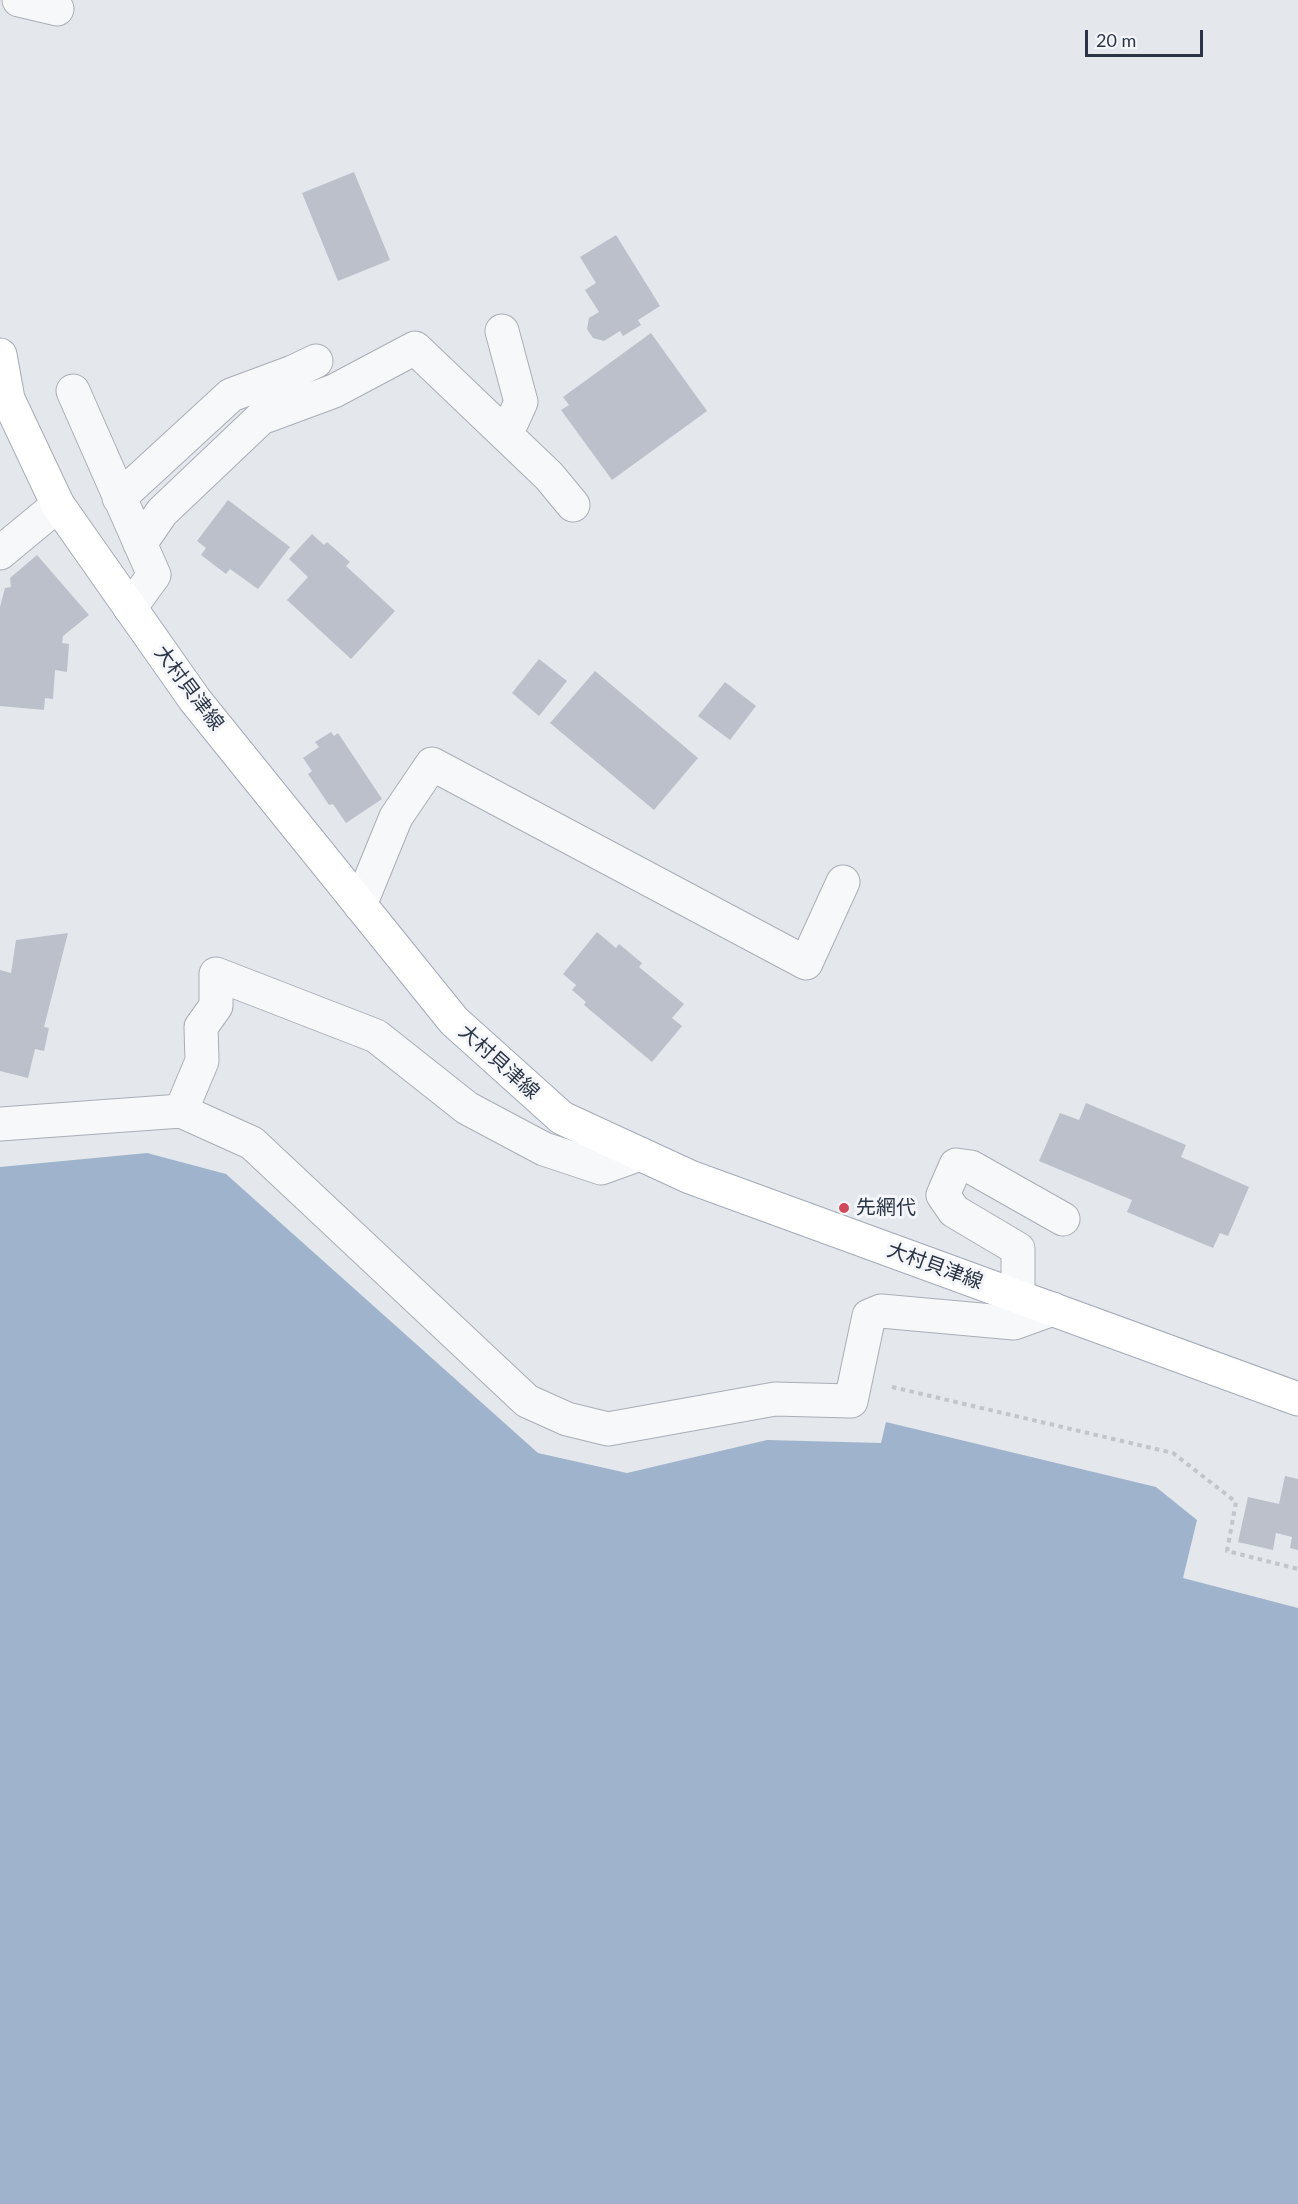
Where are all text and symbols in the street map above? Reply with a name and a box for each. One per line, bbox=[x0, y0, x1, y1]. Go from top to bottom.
scale bar bbox=[1088, 18, 1206, 56]
text: 20 m bbox=[1096, 29, 1136, 51]
street label: 大村貝津線 bbox=[149, 641, 229, 735]
street label: 大村貝津線 bbox=[454, 1020, 544, 1104]
place label: 先網代 bbox=[856, 1196, 916, 1220]
marker: 先網代 bbox=[837, 1201, 851, 1215]
street label: 大村貝津線 bbox=[884, 1238, 986, 1294]

